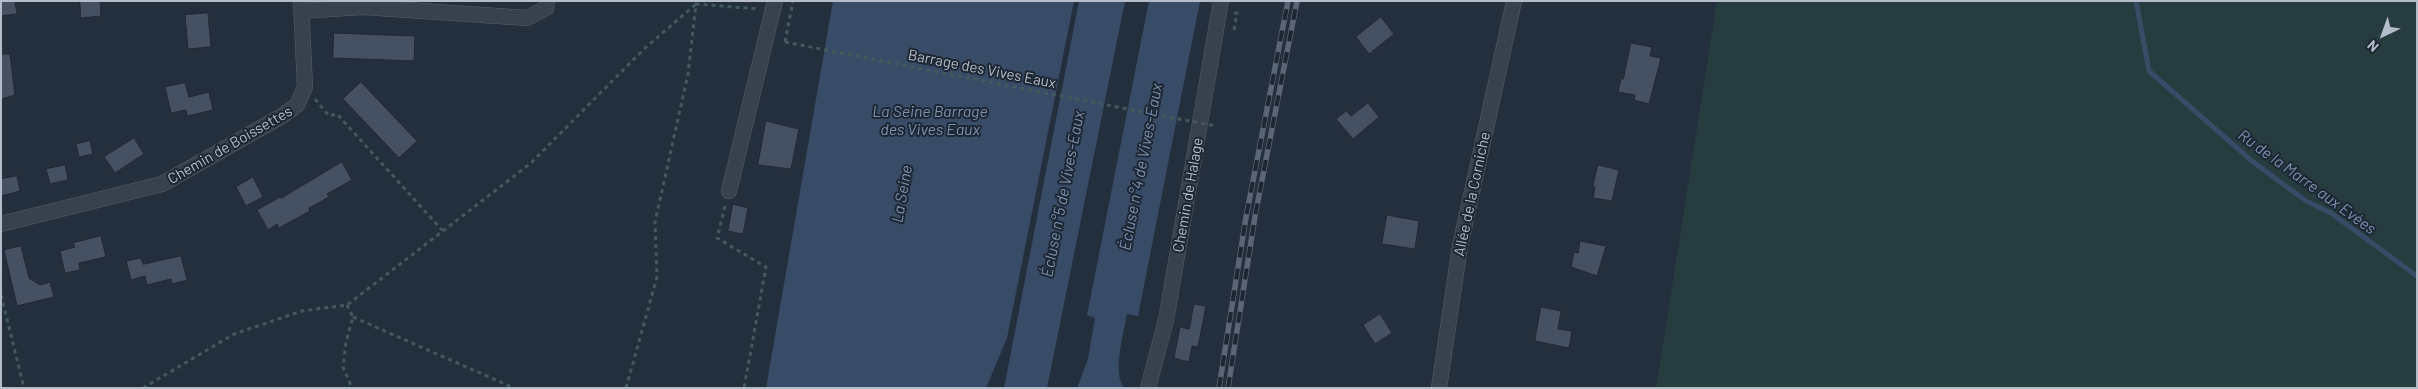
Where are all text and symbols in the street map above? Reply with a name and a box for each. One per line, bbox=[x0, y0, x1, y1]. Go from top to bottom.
north arrow bbox=[2358, 10, 2408, 60]
text: N bbox=[2363, 37, 2382, 56]
street label: Barrage des Vives Eaux bbox=[906, 46, 1058, 92]
water label: Écluse n°4 de Vives-Eaux bbox=[1115, 82, 1167, 252]
street label: Chemin de Boissettes bbox=[165, 102, 295, 188]
water label: La Seine Barrage des Vives Eaux bbox=[872, 102, 988, 140]
water label: Écluse n°5 de Vives-Eaux bbox=[1037, 109, 1089, 279]
water label: Ru de la Marre aux Evées bbox=[2234, 126, 2380, 238]
street label: Allée de la Corniche bbox=[1450, 130, 1494, 258]
street label: Chemin de Halage bbox=[1169, 136, 1207, 254]
water label: La Seine bbox=[887, 164, 917, 224]

